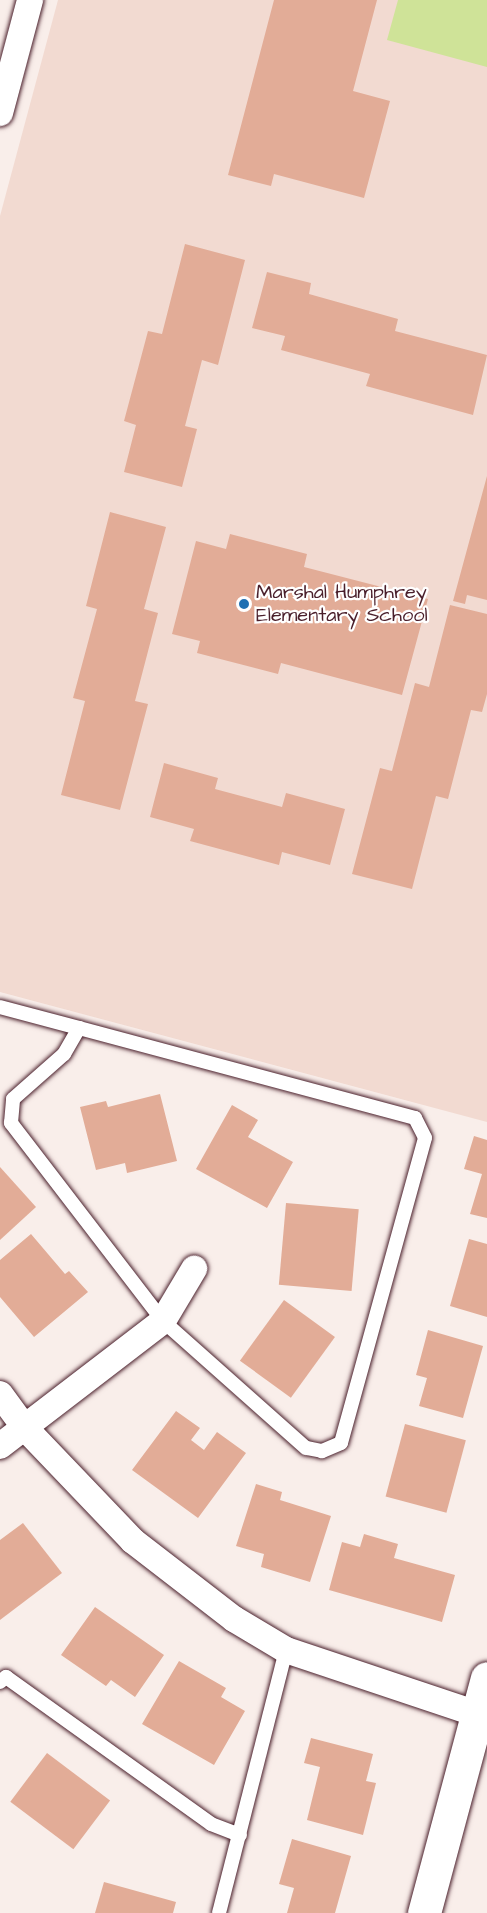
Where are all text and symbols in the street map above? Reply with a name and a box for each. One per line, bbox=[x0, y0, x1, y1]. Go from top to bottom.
place label: Marshal Humphrey Elementary School bbox=[256, 580, 428, 627]
marker: Marshal Humphrey Elementary School bbox=[237, 597, 251, 611]

